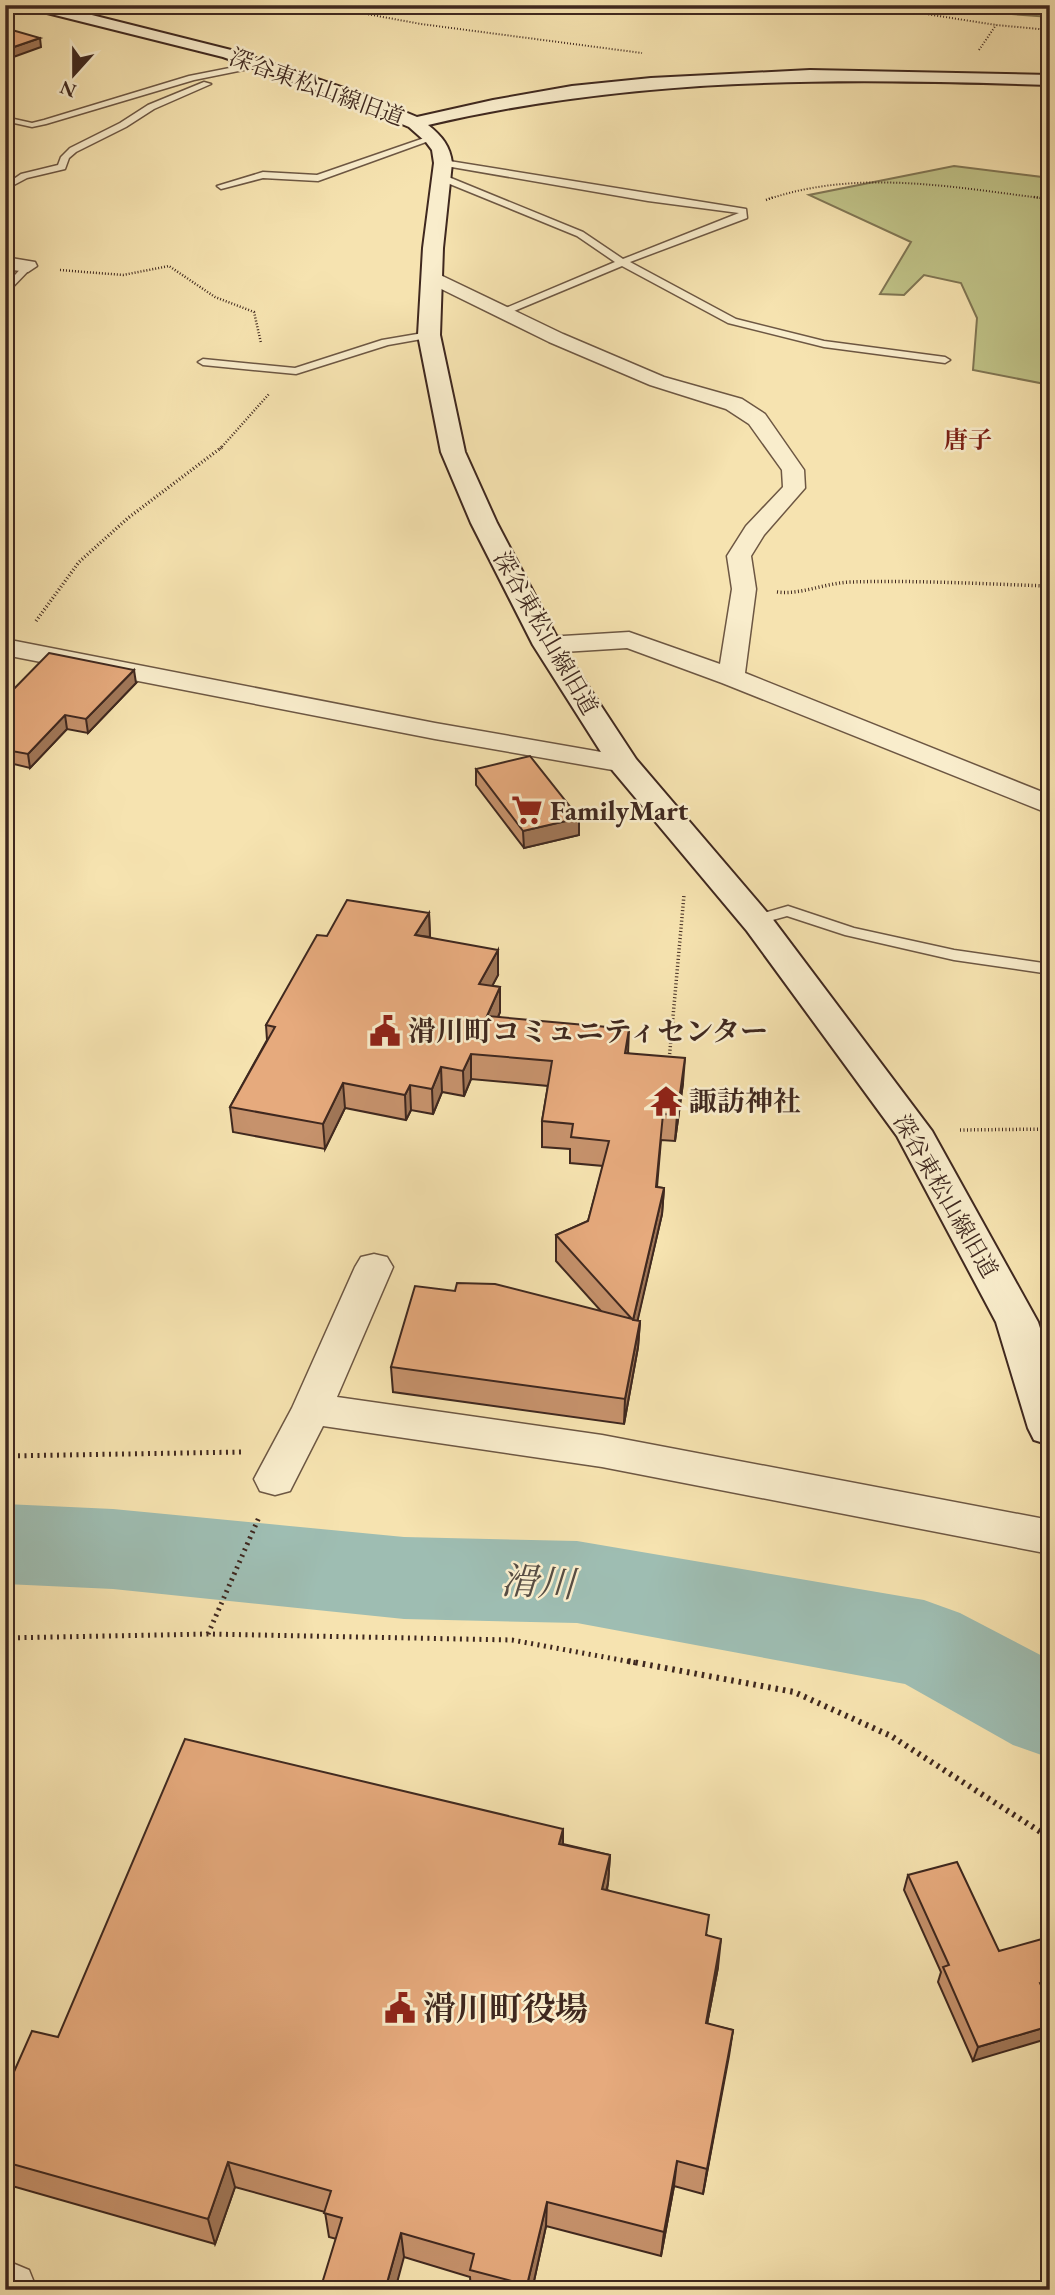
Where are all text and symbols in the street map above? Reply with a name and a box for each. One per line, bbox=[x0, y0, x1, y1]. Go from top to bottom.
north arrow bbox=[38, 38, 108, 108]
street label: 深谷東松山線旧道 bbox=[225, 41, 409, 133]
text: N bbox=[56, 75, 80, 104]
district label: 唐子 bbox=[944, 424, 992, 455]
street label: 深谷東松山線旧道 bbox=[487, 546, 605, 720]
place label: FamilyMart bbox=[550, 792, 689, 828]
supermarket icon: FamilyMart bbox=[510, 793, 544, 827]
place label: 滑川町コミュニティセンター bbox=[408, 1013, 768, 1049]
public building icon: 滑川町コミュニティセンター bbox=[368, 1014, 402, 1048]
place label: 諏訪神社 bbox=[689, 1083, 801, 1119]
temple icon: 諏訪神社 bbox=[649, 1084, 683, 1118]
street label: 深谷東松山線旧道 bbox=[887, 1109, 1005, 1283]
water label: 滑川 bbox=[500, 1556, 580, 1608]
place label: 滑川町役場 bbox=[423, 1987, 588, 2030]
public building icon: 滑川町役場 bbox=[383, 1991, 417, 2025]

